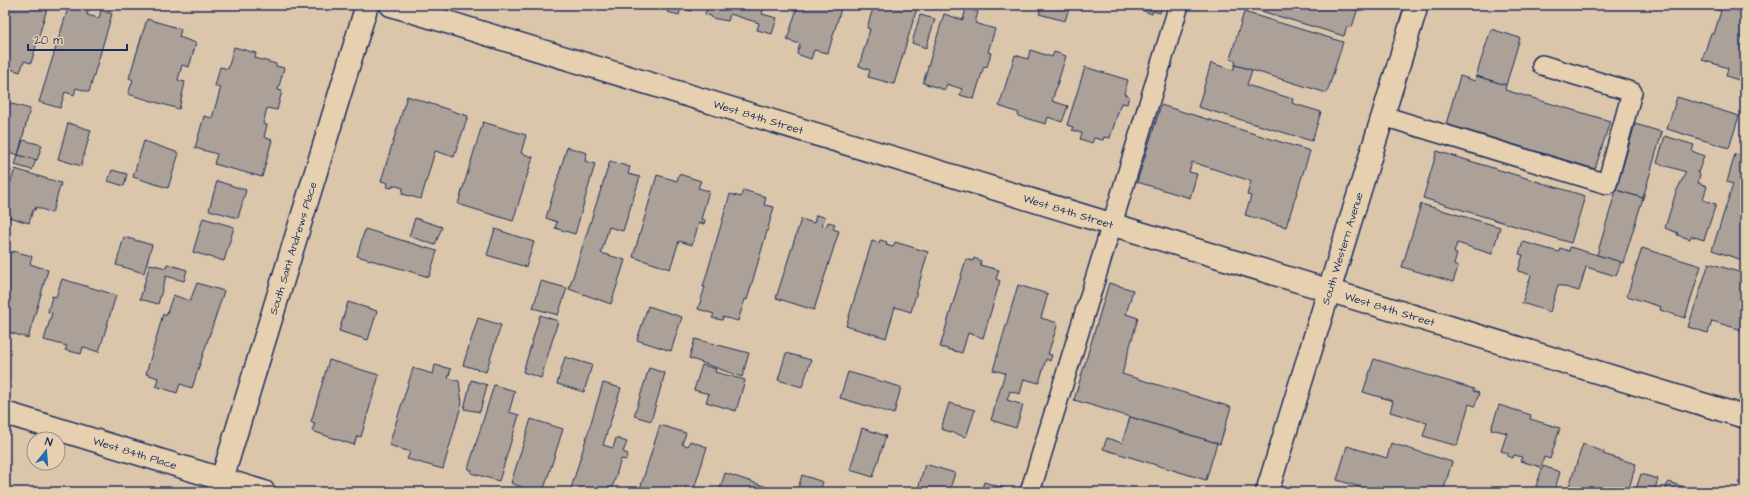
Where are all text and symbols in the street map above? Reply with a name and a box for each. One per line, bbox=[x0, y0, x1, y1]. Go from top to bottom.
scale bar bbox=[28, 26, 127, 52]
text: 20 m bbox=[34, 32, 63, 49]
street label: West 84th Street bbox=[711, 96, 806, 138]
street label: South Saint Andrews Place bbox=[265, 180, 320, 316]
street label: West 84th Street bbox=[1021, 190, 1116, 232]
street label: South Western Avenue bbox=[1318, 190, 1366, 306]
street label: West 84th Street bbox=[1343, 288, 1437, 330]
north arrow bbox=[26, 431, 66, 471]
street label: West 84th Place bbox=[91, 433, 179, 473]
text: N bbox=[43, 434, 54, 450]

